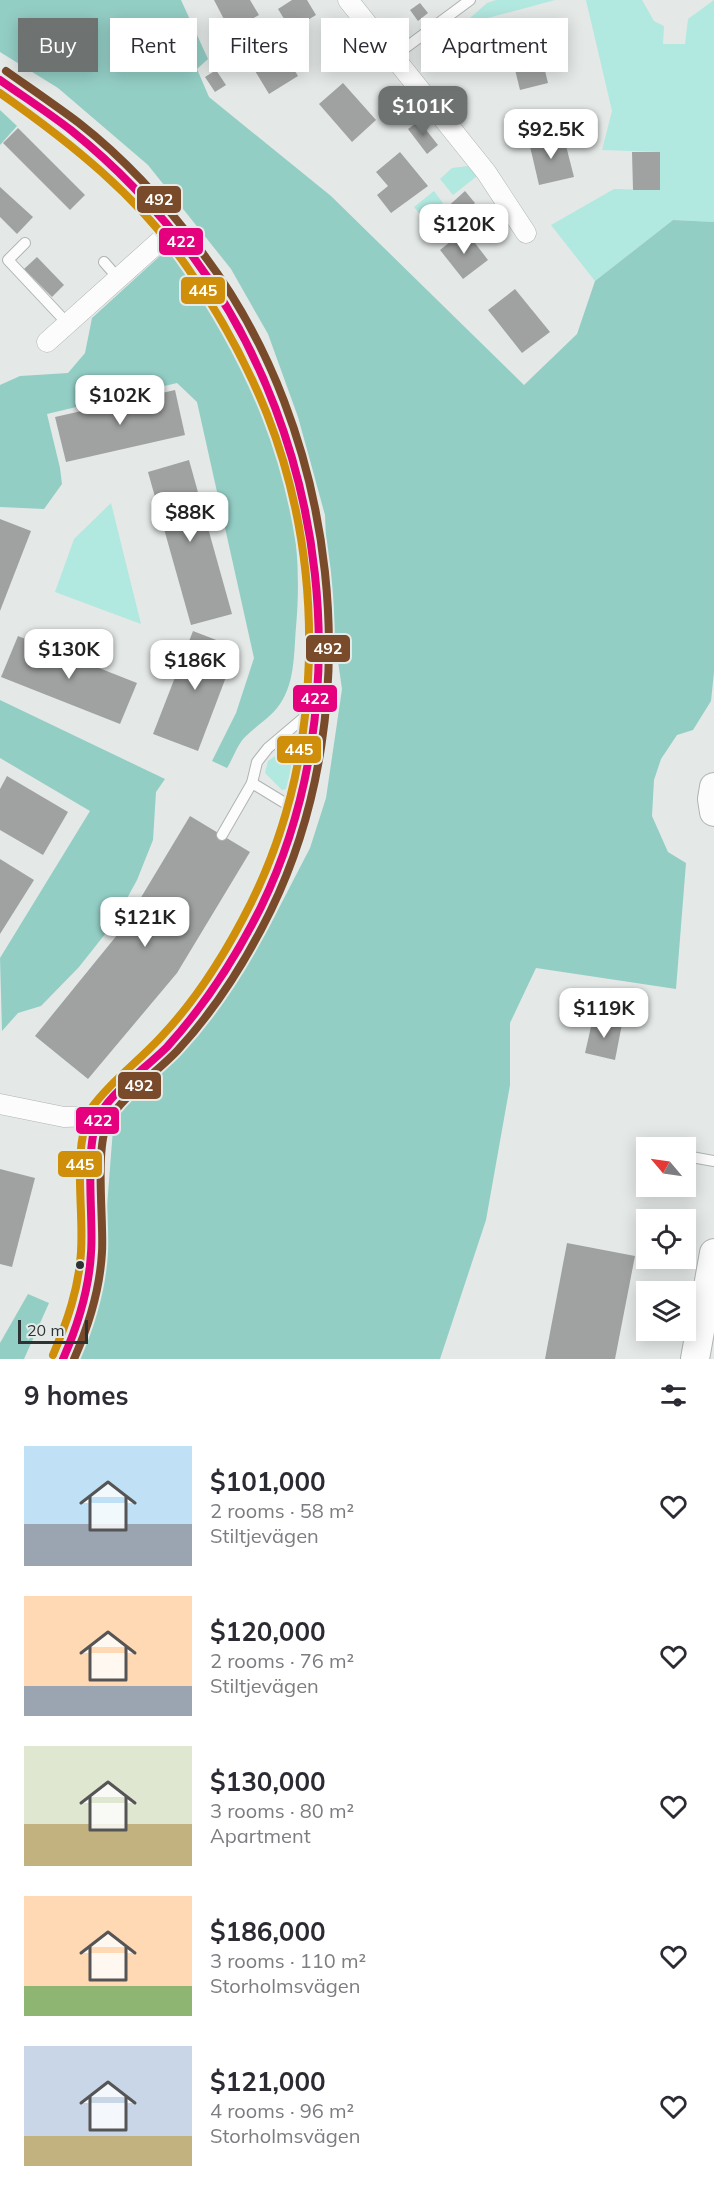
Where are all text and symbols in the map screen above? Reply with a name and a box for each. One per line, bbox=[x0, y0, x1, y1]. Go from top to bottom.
chip: Buy bbox=[18, 18, 98, 72]
chip: Rent bbox=[110, 18, 197, 72]
chip: Filters bbox=[209, 18, 309, 72]
chip: New bbox=[321, 18, 409, 72]
chip: Apartment bbox=[421, 18, 568, 72]
pin: $101K bbox=[381, 86, 465, 137]
text: $101K bbox=[392, 93, 454, 118]
pin: $92.5K bbox=[502, 109, 600, 160]
text: $92.5K bbox=[518, 116, 584, 141]
line badge: 492 bbox=[136, 185, 182, 214]
text: 492 bbox=[145, 189, 173, 209]
pin: $120K bbox=[422, 204, 506, 255]
text: $120K bbox=[433, 211, 495, 236]
line badge: 422 bbox=[158, 227, 204, 256]
text: 422 bbox=[167, 231, 195, 251]
line badge: 445 bbox=[180, 276, 226, 305]
text: 445 bbox=[189, 280, 218, 300]
pin: $102K bbox=[78, 375, 162, 426]
text: $102K bbox=[89, 382, 151, 407]
pin: $88K bbox=[154, 492, 226, 543]
text: $88K bbox=[165, 499, 215, 524]
pin: $130K bbox=[27, 629, 111, 680]
line badge: 492 bbox=[305, 634, 351, 663]
text: $130K bbox=[38, 636, 100, 661]
text: 492 bbox=[314, 638, 342, 658]
pin: $186K bbox=[153, 640, 237, 691]
text: $186K bbox=[164, 647, 226, 672]
line badge: 422 bbox=[292, 684, 338, 713]
text: 422 bbox=[301, 688, 329, 708]
line badge: 445 bbox=[276, 735, 322, 764]
text: 445 bbox=[285, 739, 314, 759]
pin: $121K bbox=[103, 897, 187, 948]
text: $121K bbox=[114, 904, 176, 929]
pin: $119K bbox=[562, 988, 646, 1039]
text: $119K bbox=[573, 995, 635, 1020]
line badge: 492 bbox=[117, 1071, 162, 1100]
text: 492 bbox=[125, 1075, 153, 1095]
line badge: 422 bbox=[75, 1106, 120, 1135]
text: 422 bbox=[84, 1110, 112, 1130]
north arrow bbox=[636, 1137, 696, 1197]
map controls bbox=[636, 1137, 696, 1341]
line badge: 445 bbox=[57, 1150, 103, 1178]
text: 445 bbox=[66, 1154, 95, 1174]
button: locate bbox=[636, 1209, 696, 1269]
unlabelled marker bbox=[74, 1259, 86, 1271]
button: layers bbox=[636, 1281, 696, 1341]
scale bar bbox=[18, 1317, 88, 1344]
text: 20 m bbox=[27, 1320, 64, 1340]
text: 9 homes bbox=[24, 1379, 128, 1412]
icon: filters bbox=[657, 1379, 690, 1412]
text: $101,000 bbox=[210, 1465, 326, 1498]
icon: home bbox=[72, 1470, 144, 1542]
icon: heart bbox=[657, 1490, 690, 1523]
text: 2 rooms · 58 m² bbox=[210, 1498, 354, 1523]
text: Stiltjevägen bbox=[210, 1523, 319, 1548]
text: $120,000 bbox=[210, 1615, 326, 1648]
icon: home bbox=[72, 1620, 144, 1692]
icon: heart bbox=[657, 1640, 690, 1673]
text: 2 rooms · 76 m² bbox=[210, 1648, 354, 1673]
text: Stiltjevägen bbox=[210, 1673, 319, 1698]
text: $130,000 bbox=[210, 1765, 326, 1798]
icon: home bbox=[72, 1770, 144, 1842]
icon: heart bbox=[657, 1790, 690, 1823]
text: 3 rooms · 80 m² bbox=[210, 1798, 354, 1823]
text: Apartment bbox=[210, 1823, 311, 1848]
text: $186,000 bbox=[210, 1915, 326, 1948]
icon: home bbox=[72, 1920, 144, 1992]
icon: heart bbox=[657, 1940, 690, 1973]
text: 3 rooms · 110 m² bbox=[210, 1948, 366, 1973]
text: Storholmsvägen bbox=[210, 1973, 360, 1998]
text: $121,000 bbox=[210, 2065, 326, 2098]
icon: home bbox=[72, 2070, 144, 2142]
icon: heart bbox=[657, 2090, 690, 2123]
text: 4 rooms · 96 m² bbox=[210, 2098, 354, 2123]
text: Storholmsvägen bbox=[210, 2123, 360, 2148]

